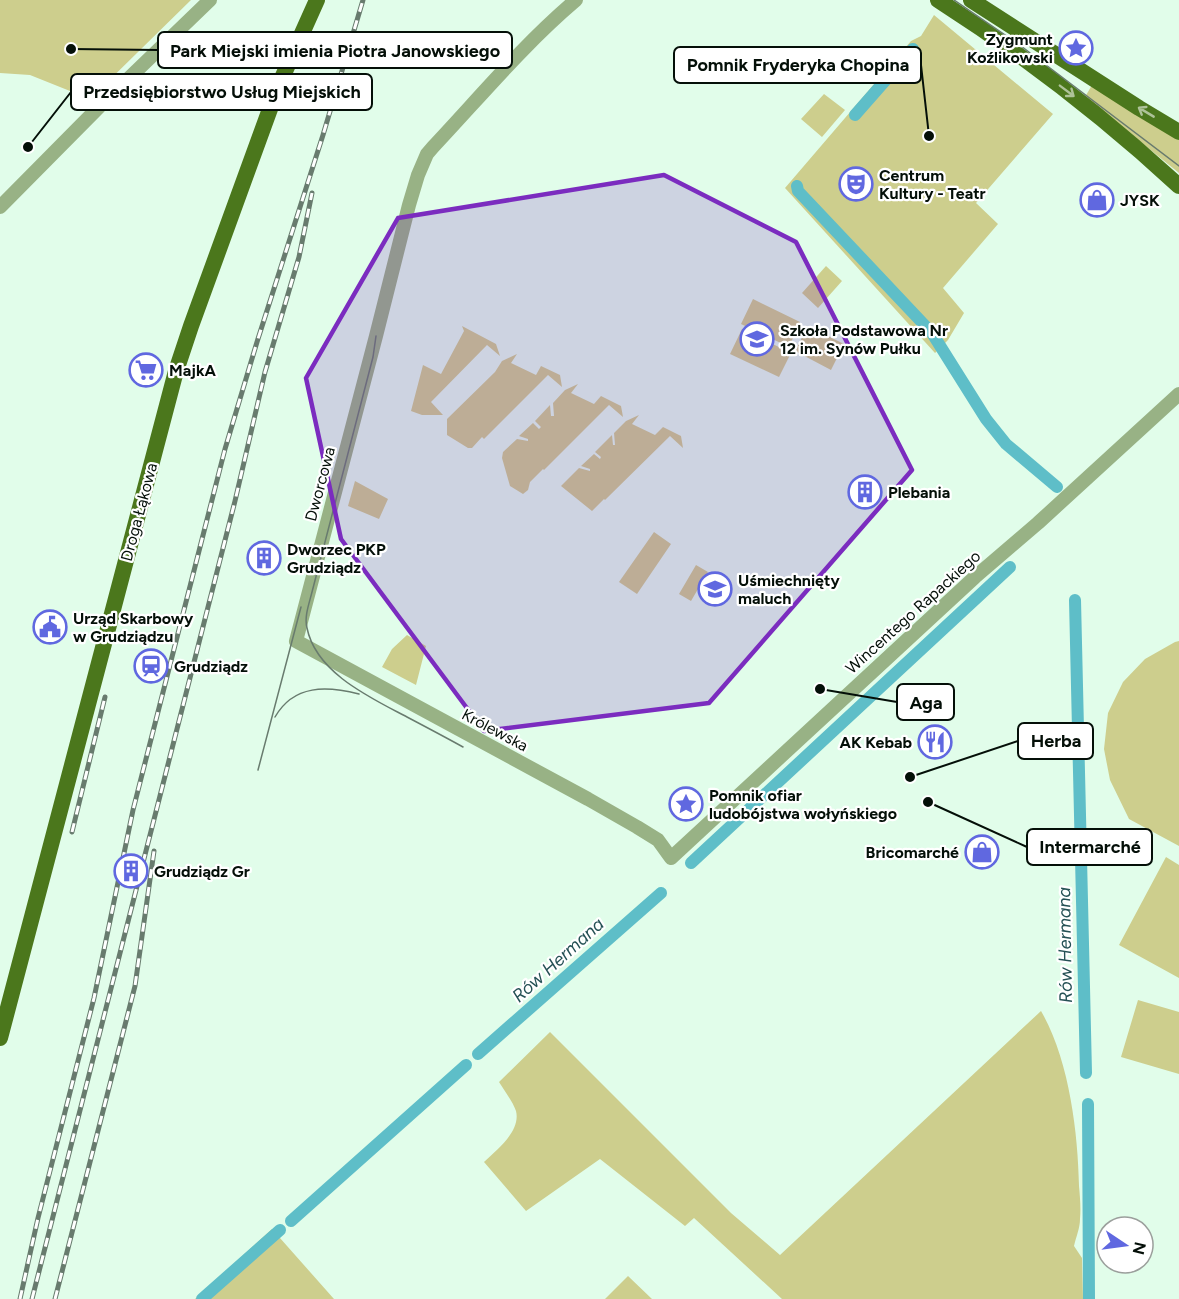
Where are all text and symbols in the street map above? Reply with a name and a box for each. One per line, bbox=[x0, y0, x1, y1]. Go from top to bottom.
place label: Zygmunt Koźlikowski bbox=[967, 30, 1053, 67]
place icon: Zygmunt Koźlikowski bbox=[1058, 30, 1094, 66]
callout: Park Miejski imienia Piotra Janowskiego bbox=[158, 32, 512, 68]
text: Park Miejski imienia Piotra Janowskiego bbox=[170, 40, 500, 62]
callout: Pomnik Fryderyka Chopina bbox=[674, 47, 921, 83]
text: Pomnik Fryderyka Chopina bbox=[687, 54, 909, 76]
callout: Przedsiębiorstwo Usług Miejskich bbox=[71, 74, 372, 110]
text: Przedsiębiorstwo Usług Miejskich bbox=[83, 81, 361, 103]
one-way arrow bbox=[1058, 85, 1074, 97]
one-way arrow bbox=[1138, 106, 1155, 118]
theatre icon: Centrum Kultury - Teatr bbox=[838, 166, 874, 202]
place label: Centrum Kultury - Teatr bbox=[879, 166, 986, 203]
shop icon: JYSK bbox=[1079, 182, 1115, 218]
place label: JYSK bbox=[1120, 191, 1160, 210]
school or university icon: Szkoła Podstawowa Nr 12 im. Synów Pułku bbox=[739, 321, 775, 357]
place label: Szkoła Podstawowa Nr 12 im. Synów Pułku bbox=[780, 321, 948, 358]
supermarket icon: MajkA bbox=[128, 352, 164, 388]
place label: MajkA bbox=[169, 361, 217, 380]
street label: Dworcowa bbox=[301, 445, 339, 523]
street label: Droga Łąkowa bbox=[117, 461, 161, 563]
building icon: Plebania bbox=[847, 474, 883, 510]
place label: Plebania bbox=[888, 483, 950, 502]
building icon: Dworzec PKP Grudziądz bbox=[246, 540, 282, 576]
place label: Dworzec PKP Grudziądz bbox=[287, 540, 386, 577]
street label: Wincentego Rapackiego bbox=[842, 546, 984, 678]
school or university icon: Uśmiechnięty maluch bbox=[697, 571, 733, 607]
place label: Uśmiechnięty maluch bbox=[738, 571, 840, 608]
public building icon: Urząd Skarbowy w Grudziądzu bbox=[32, 609, 68, 645]
place label: Urząd Skarbowy w Grudziądzu bbox=[73, 609, 194, 646]
station icon: Grudziądz bbox=[133, 648, 169, 684]
place label: Grudziądz bbox=[174, 657, 248, 676]
callout: Aga bbox=[897, 684, 954, 720]
text: Aga bbox=[909, 692, 943, 714]
street label: Królewska bbox=[459, 705, 531, 755]
callout: Herba bbox=[1018, 723, 1093, 759]
restaurant icon: AK Kebab bbox=[917, 724, 953, 760]
text: Herba bbox=[1031, 730, 1081, 752]
place label: AK Kebab bbox=[839, 733, 912, 752]
place icon: Pomnik ofiar ludobójstwa wołyńskiego bbox=[668, 786, 704, 822]
place label: Pomnik ofiar ludobójstwa wołyńskiego bbox=[709, 786, 897, 823]
callout: Intermarché bbox=[1027, 829, 1152, 865]
shop icon: Bricomarché bbox=[964, 834, 1000, 870]
text: Intermarché bbox=[1039, 836, 1141, 858]
place label: Bricomarché bbox=[866, 843, 959, 862]
building icon: Grudziądz Gr bbox=[113, 853, 149, 889]
place label: Grudziądz Gr bbox=[154, 862, 250, 881]
water label: Rów Hermana bbox=[1053, 886, 1077, 1003]
water label: Rów Hermana bbox=[508, 913, 609, 1007]
north arrow bbox=[1095, 1215, 1155, 1275]
text: N bbox=[1128, 1240, 1150, 1256]

